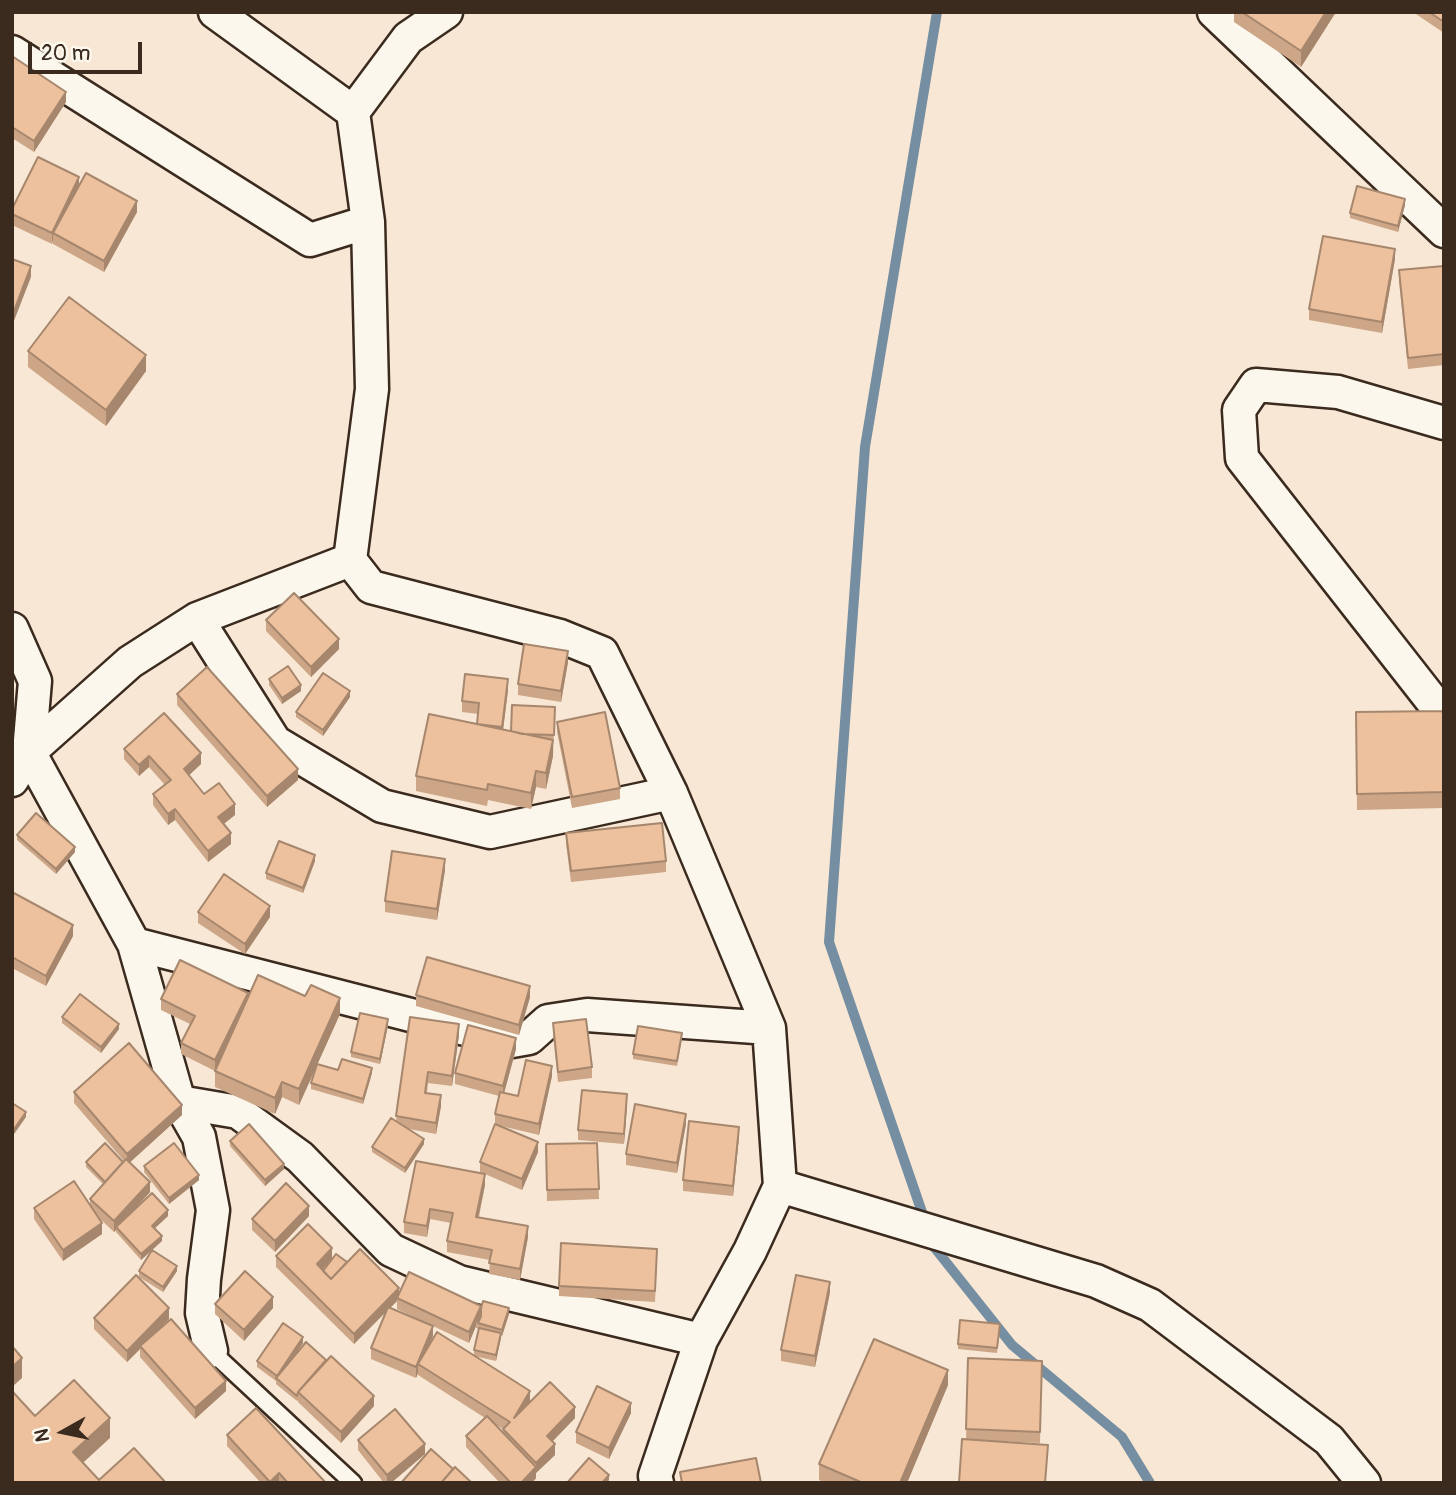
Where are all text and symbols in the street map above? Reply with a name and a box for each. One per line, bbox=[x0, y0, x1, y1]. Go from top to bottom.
scale bar bbox=[32, 28, 145, 72]
text: 20 m bbox=[41, 40, 90, 67]
north arrow bbox=[28, 1397, 98, 1467]
text: N bbox=[29, 1427, 55, 1444]

